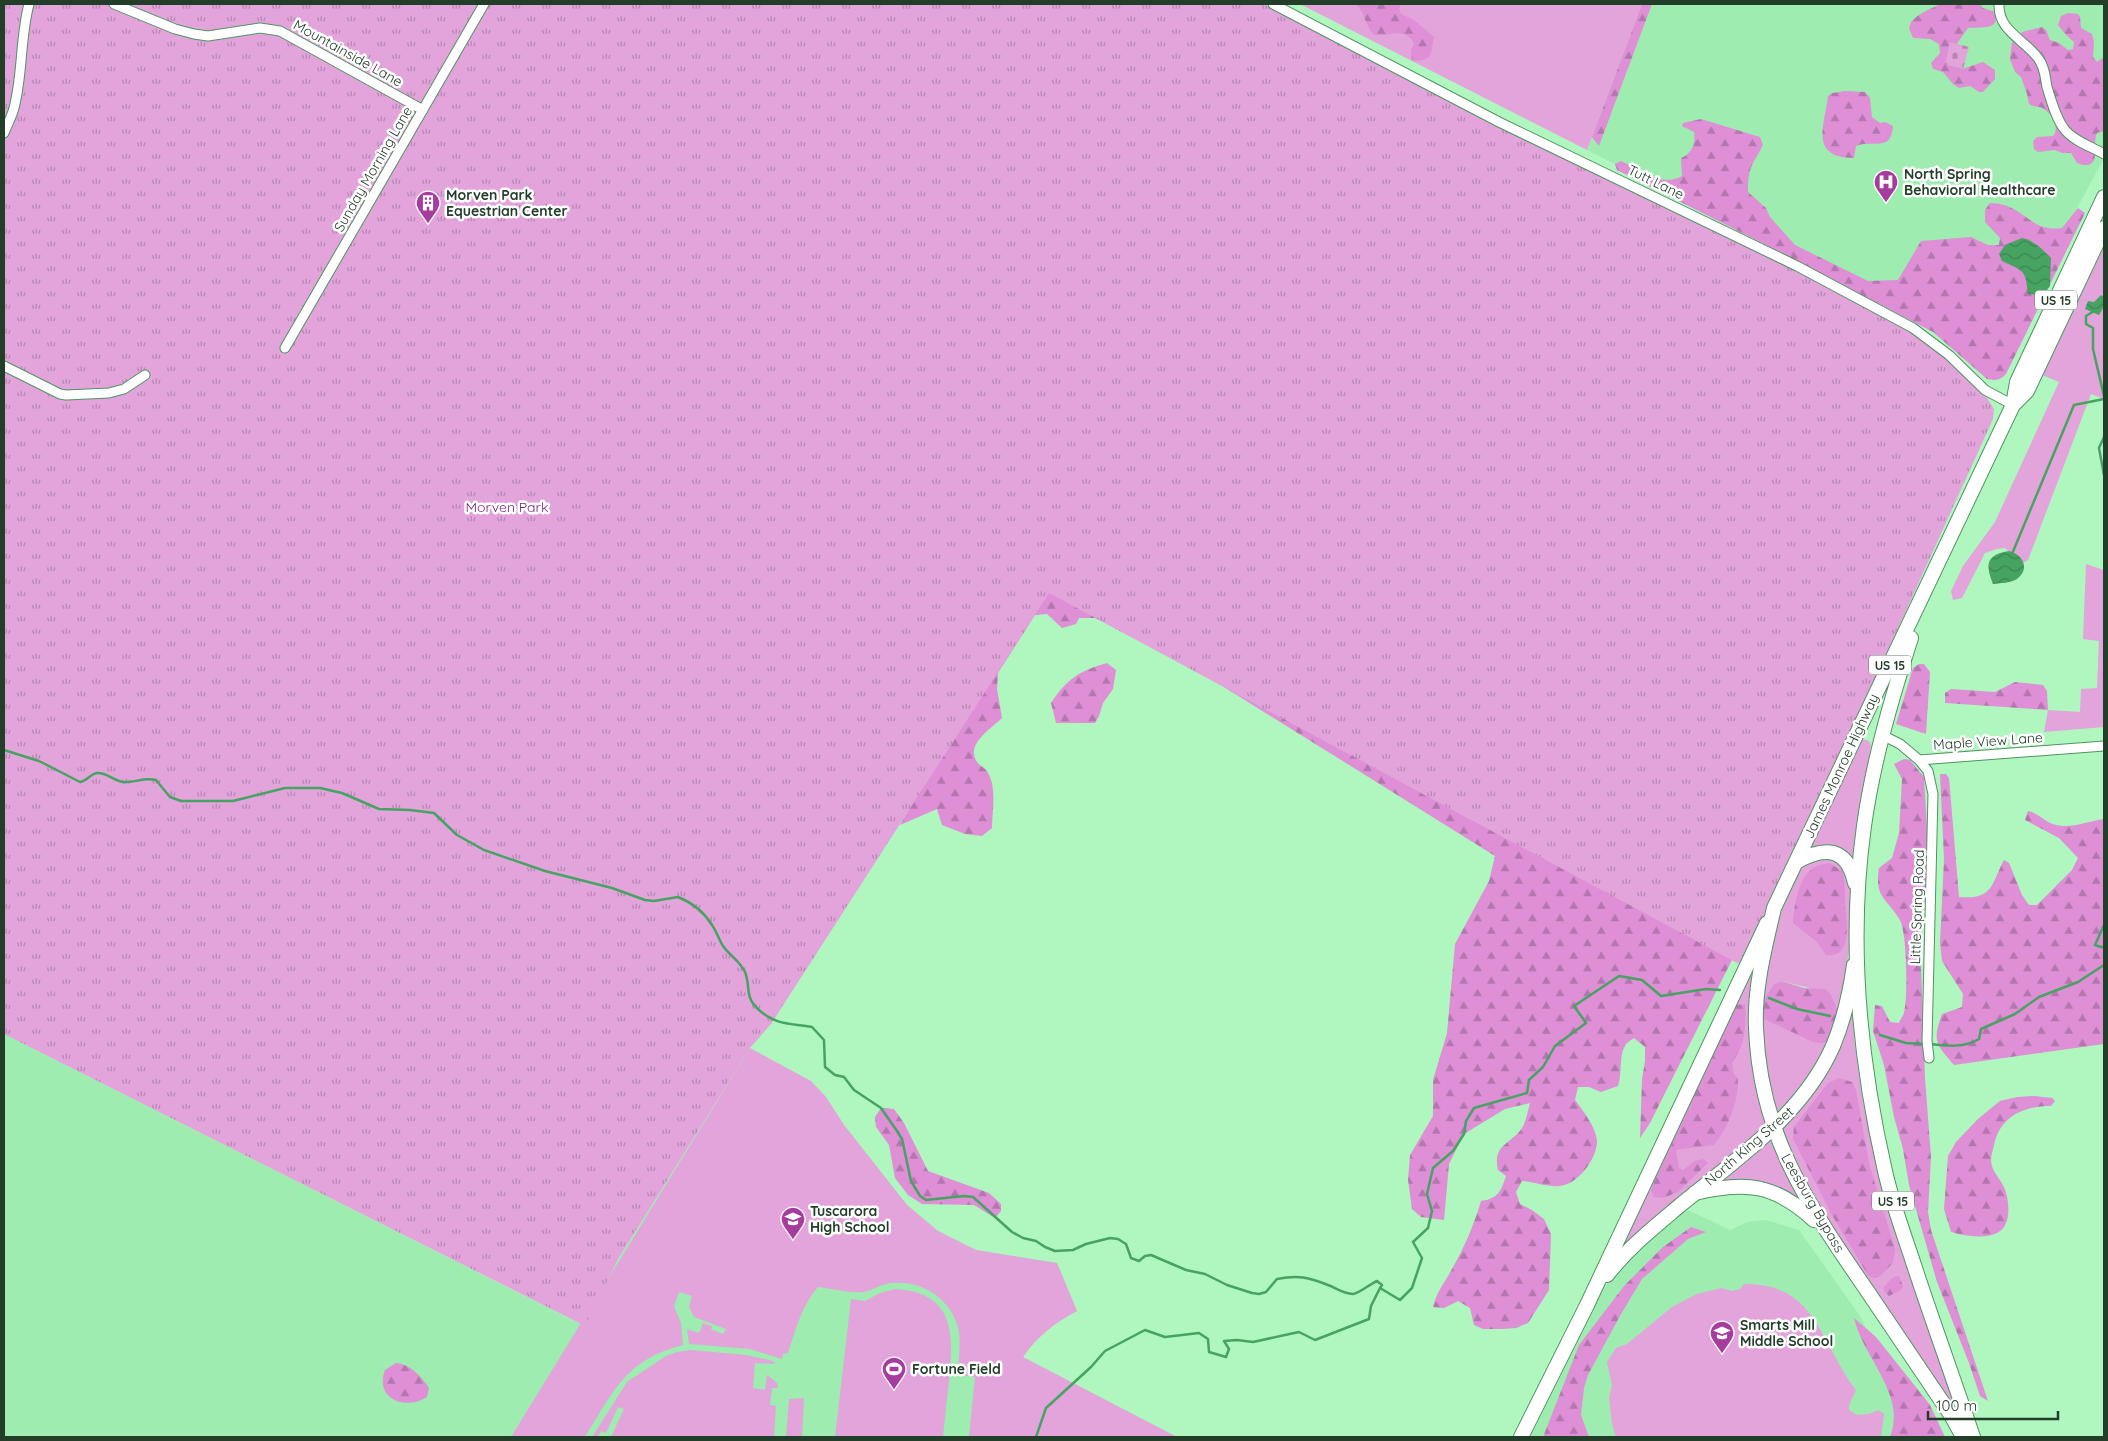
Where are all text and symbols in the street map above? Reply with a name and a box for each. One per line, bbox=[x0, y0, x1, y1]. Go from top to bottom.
street label: Mountainside Lane bbox=[290, 16, 406, 91]
street label: Sunday Morning Lane bbox=[330, 103, 416, 235]
street label: Tutt Lane bbox=[1625, 161, 1687, 203]
place label: North Spring Behavioral Healthcare bbox=[1904, 165, 2056, 199]
hospital icon: North Spring Behavioral Healthcare bbox=[1873, 169, 1899, 203]
place label: Morven Park Equestrian Center bbox=[446, 186, 568, 220]
building icon: Morven Park Equestrian Center bbox=[415, 190, 441, 224]
road number: US 15 bbox=[2035, 290, 2077, 310]
park label: Morven Park bbox=[466, 498, 548, 516]
road number: US 15 bbox=[1869, 656, 1911, 674]
street label: James Monroe Highway bbox=[1800, 691, 1882, 841]
street label: Maple View Lane bbox=[1933, 728, 2044, 754]
street label: Little Spring Road bbox=[1906, 849, 1928, 965]
street label: North King Street bbox=[1701, 1102, 1797, 1190]
street label: Leesburg Bypass bbox=[1777, 1150, 1849, 1256]
road number: US 15 bbox=[1872, 1192, 1914, 1210]
place label: Tuscarora High School bbox=[810, 1202, 890, 1236]
school or university icon: Tuscarora High School bbox=[780, 1206, 806, 1240]
place label: Smarts Mill Middle School bbox=[1740, 1316, 1833, 1350]
school or university icon: Smarts Mill Middle School bbox=[1709, 1320, 1735, 1354]
sports icon: Fortune Field bbox=[881, 1356, 907, 1390]
place label: Fortune Field bbox=[912, 1360, 1001, 1378]
scale bar bbox=[1928, 1388, 2058, 1420]
text: 100 m bbox=[1936, 1396, 1977, 1415]

